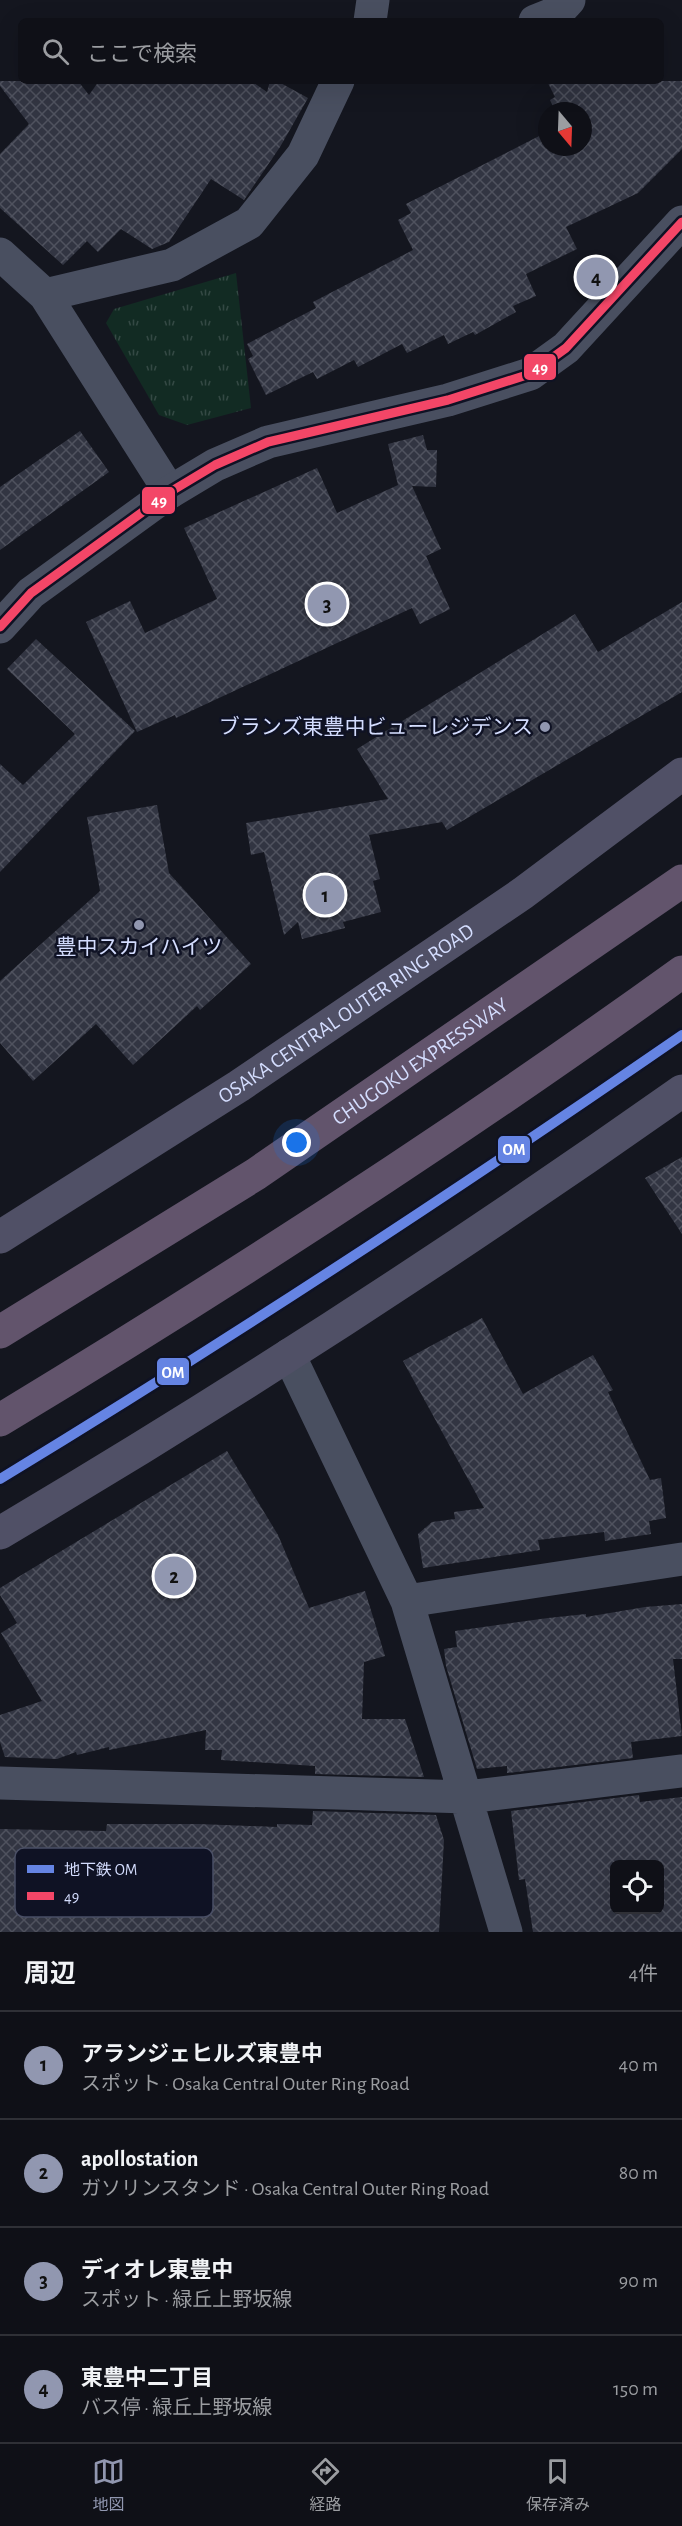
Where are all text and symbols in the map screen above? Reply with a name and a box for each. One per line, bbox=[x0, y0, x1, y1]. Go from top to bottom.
search box bbox=[18, 18, 664, 84]
icon: search bbox=[39, 35, 72, 68]
text: ここで検索 bbox=[87, 43, 197, 65]
north arrow bbox=[538, 102, 592, 156]
pin: 4 bbox=[576, 254, 616, 300]
line badge: 49 bbox=[523, 353, 557, 381]
text: 49 bbox=[532, 360, 548, 376]
line badge: 49 bbox=[141, 486, 176, 515]
text: 49 bbox=[151, 493, 167, 509]
pin: 3 bbox=[308, 582, 346, 626]
place label: ブランズ東豊中ビューレジデンス bbox=[219, 715, 533, 738]
marker: ブランズ東豊中ビューレジデンス bbox=[538, 720, 552, 734]
pin: 1 bbox=[306, 872, 344, 918]
marker: 豊中スカイハイツ bbox=[132, 918, 146, 932]
street label: OSAKA CENTRAL OUTER RING ROAD bbox=[214, 919, 477, 1107]
place label: 豊中スカイハイツ bbox=[55, 936, 223, 958]
street label: CHUGOKU EXPRESSWAY bbox=[328, 993, 512, 1129]
your location bbox=[282, 1128, 311, 1157]
line badge: OM bbox=[497, 1135, 531, 1164]
text: OM bbox=[502, 1142, 526, 1158]
line badge: OM bbox=[156, 1357, 190, 1386]
text: OM bbox=[161, 1365, 185, 1381]
pin: 2 bbox=[154, 1554, 194, 1598]
legend bbox=[15, 1848, 213, 1917]
map controls bbox=[610, 1860, 664, 1914]
button: locate bbox=[610, 1860, 664, 1914]
text: 地下鉄 OM bbox=[64, 1862, 137, 1878]
text: 49 bbox=[64, 1889, 79, 1905]
text: 周辺 bbox=[24, 1961, 76, 1987]
text: 4件 bbox=[628, 1964, 658, 1984]
text: アランジェヒルズ東豊中 bbox=[81, 2043, 323, 2065]
text: 1 bbox=[40, 2055, 47, 2075]
text: 40 m bbox=[619, 2055, 658, 2075]
text: スポット · Osaka Central Outer Ring Road bbox=[81, 2074, 410, 2094]
text: apollostation bbox=[81, 2148, 198, 2170]
text: 2 bbox=[39, 2163, 48, 2183]
text: 80 m bbox=[619, 2163, 658, 2183]
text: ガソリンスタンド · Osaka Central Outer Ring Road bbox=[81, 2179, 489, 2199]
text: ディオレ東豊中 bbox=[81, 2259, 233, 2281]
text: 3 bbox=[39, 2271, 48, 2291]
text: 90 m bbox=[619, 2271, 658, 2291]
text: スポット · 緑丘上野坂線 bbox=[81, 2290, 292, 2310]
text: 東豊中二丁目 bbox=[81, 2367, 213, 2389]
text: 4 bbox=[38, 2379, 49, 2399]
text: 150 m bbox=[613, 2379, 658, 2399]
text: バス停 · 緑丘上野坂線 bbox=[81, 2398, 272, 2418]
tab: 地図 bbox=[92, 2455, 125, 2515]
tab: 経路 bbox=[309, 2455, 342, 2515]
tab: 保存済み bbox=[526, 2455, 590, 2515]

